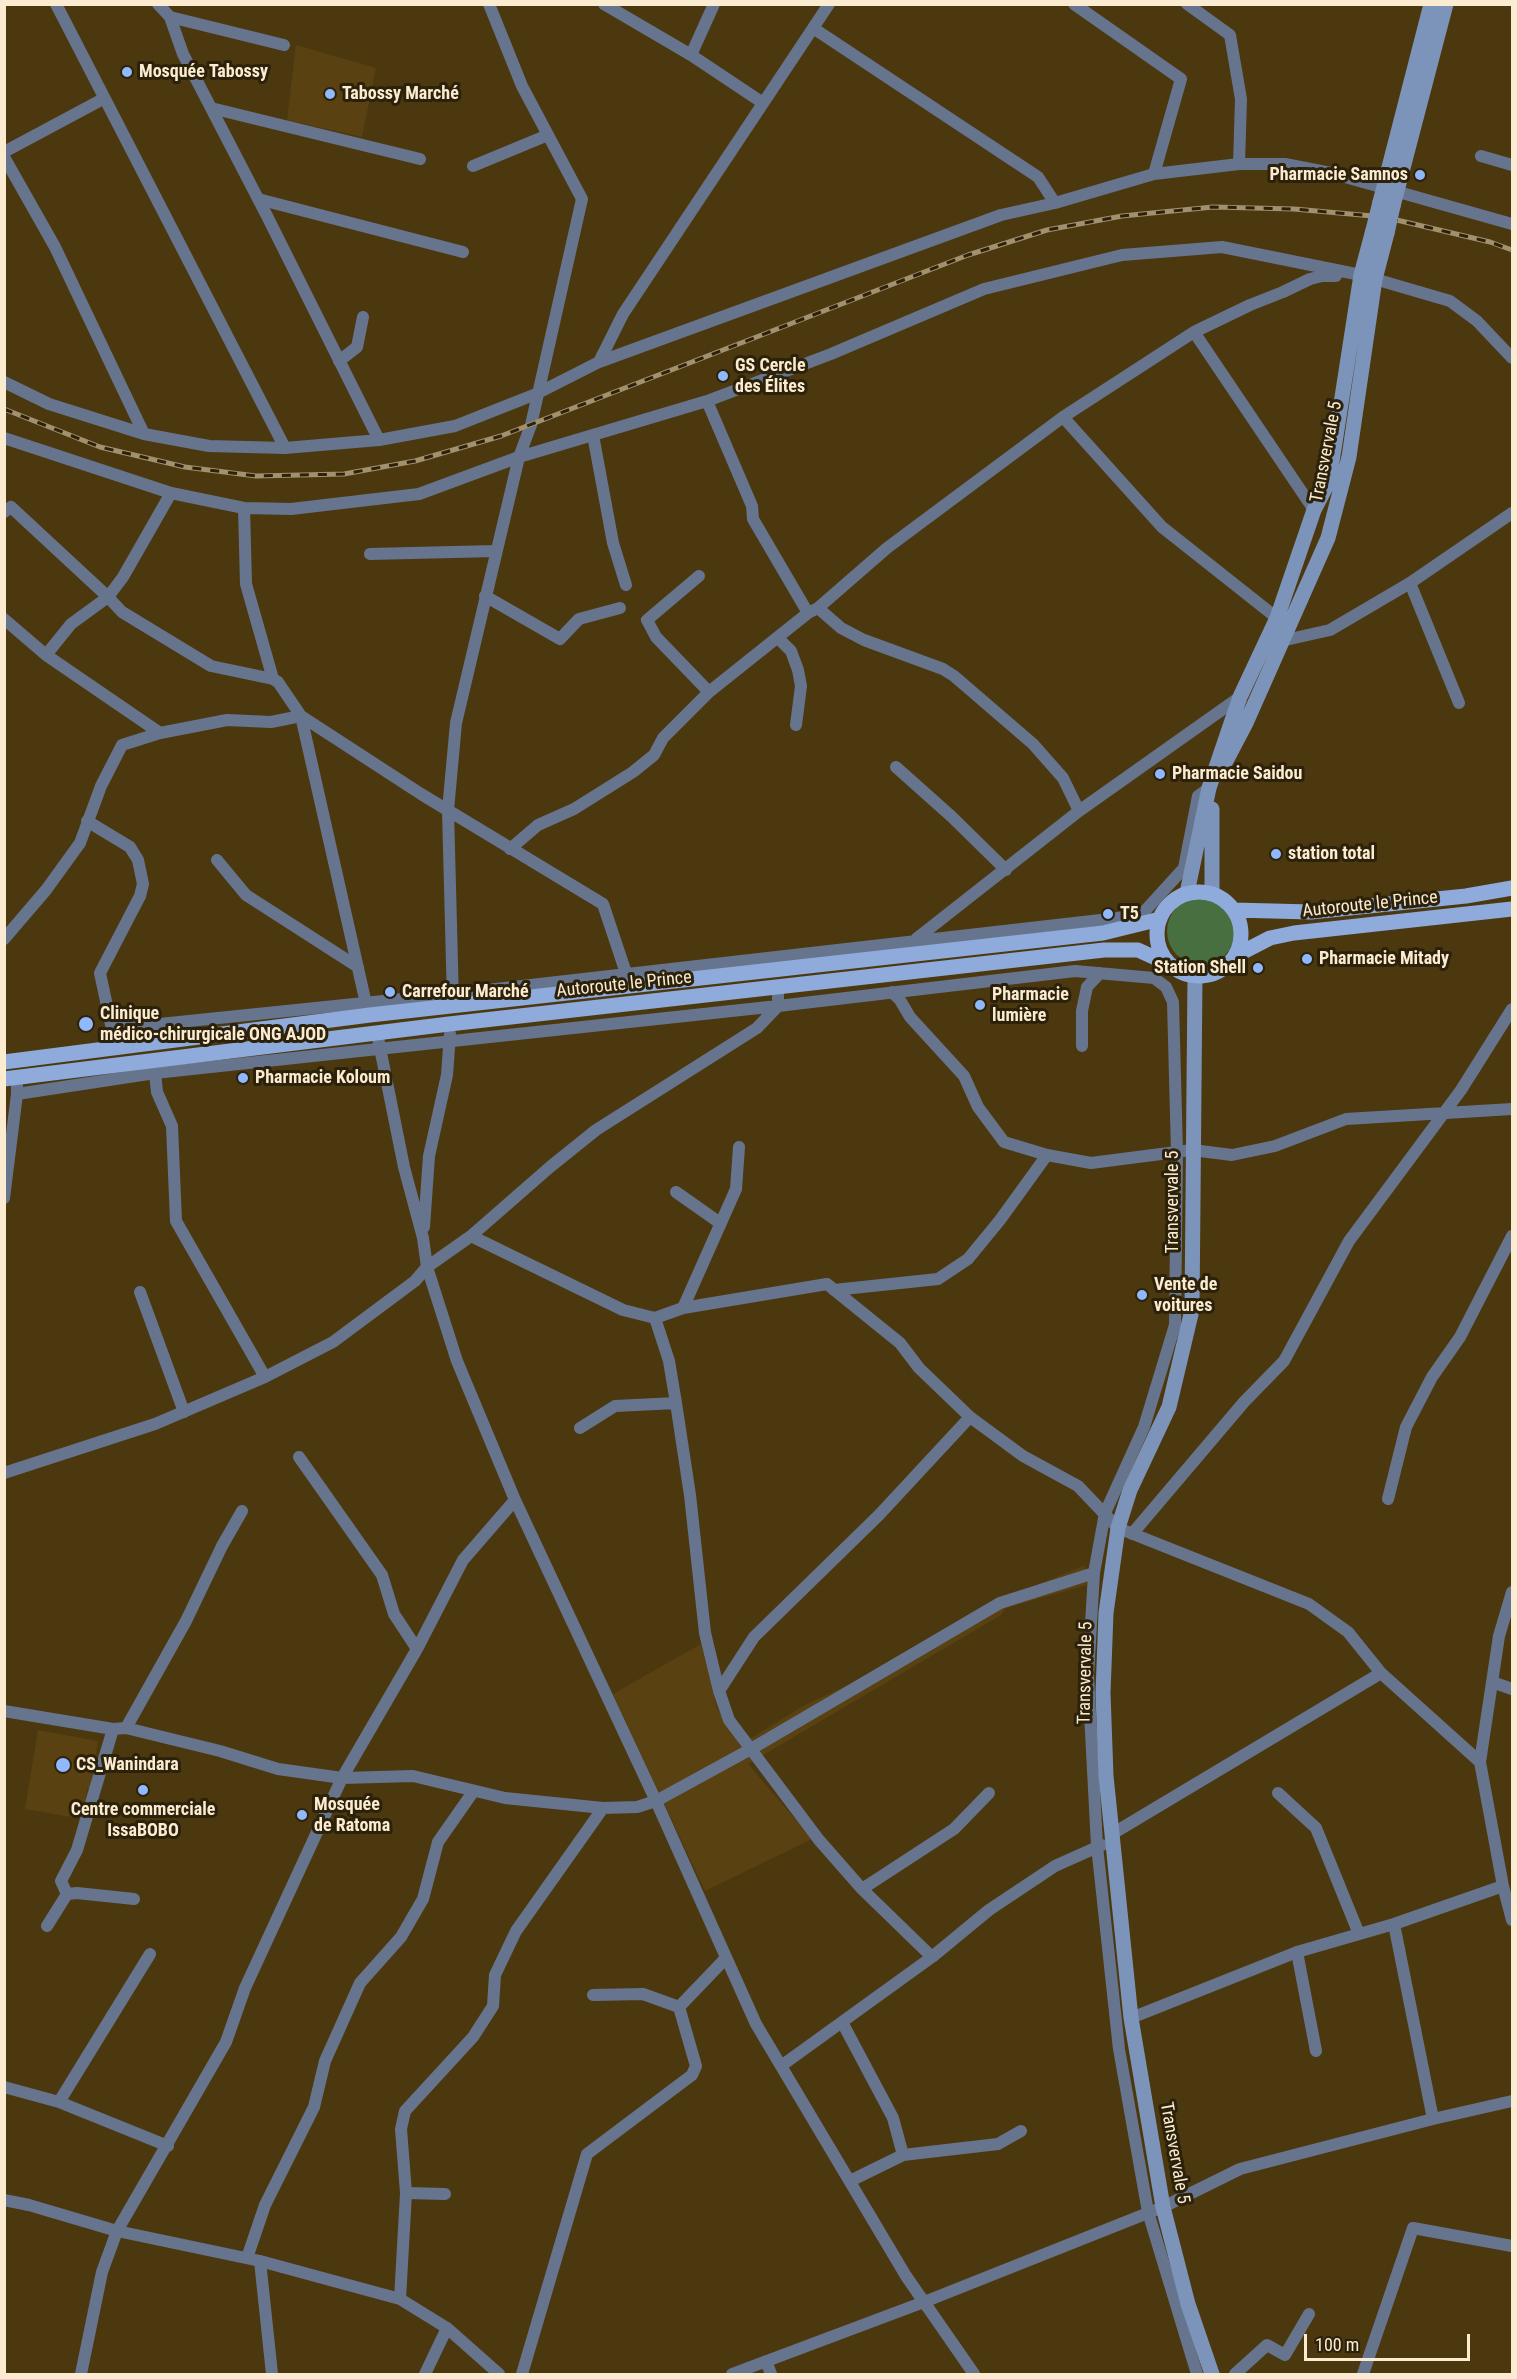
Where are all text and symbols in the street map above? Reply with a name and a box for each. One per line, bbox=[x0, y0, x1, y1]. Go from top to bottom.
place label: Mosquée Tabossy bbox=[139, 61, 268, 83]
marker: Mosquée Tabossy bbox=[120, 65, 134, 79]
place label: Tabossy Marché bbox=[342, 83, 459, 105]
marker: Tabossy Marché bbox=[323, 87, 337, 101]
place label: Pharmacie Samnos bbox=[1270, 164, 1408, 186]
marker: Pharmacie Samnos bbox=[1413, 168, 1427, 182]
place label: GS Cercle des Élites bbox=[735, 355, 805, 398]
marker: GS Cercle des Élites bbox=[716, 369, 730, 383]
street label: Transvervale 5 bbox=[1307, 399, 1347, 505]
place label: Pharmacie Saidou bbox=[1172, 763, 1302, 785]
marker: Pharmacie Saidou bbox=[1153, 767, 1167, 781]
place label: station total bbox=[1288, 843, 1375, 865]
marker: station total bbox=[1269, 847, 1283, 861]
street label: Autoroute le Prince bbox=[1301, 887, 1439, 923]
place label: T5 bbox=[1120, 903, 1139, 925]
marker: T5 bbox=[1101, 907, 1115, 921]
place label: Pharmacie Mitady bbox=[1319, 948, 1449, 970]
marker: Pharmacie Mitady bbox=[1300, 952, 1314, 966]
place label: Station Shell bbox=[1154, 957, 1246, 979]
marker: Station Shell bbox=[1251, 961, 1265, 975]
street label: Autoroute le Prince bbox=[555, 967, 693, 1003]
place label: Carrefour Marché bbox=[402, 981, 529, 1003]
place label: Pharmacie lumière bbox=[992, 984, 1069, 1026]
marker: Carrefour Marché bbox=[383, 985, 397, 999]
marker: Pharmacie lumière bbox=[973, 998, 987, 1012]
place label: Clinique médico-chirurgicale ONG AJOD bbox=[100, 1003, 326, 1046]
marker: Clinique médico-chirurgicale ONG AJOD bbox=[77, 1015, 95, 1033]
place label: Pharmacie Koloum bbox=[255, 1067, 390, 1089]
marker: Pharmacie Koloum bbox=[236, 1071, 250, 1085]
street label: Transvervale 5 bbox=[1162, 1151, 1184, 1253]
place label: Vente de voitures bbox=[1154, 1274, 1217, 1316]
marker: Vente de voitures bbox=[1135, 1288, 1149, 1302]
street label: Transvervale 5 bbox=[1074, 1621, 1098, 1725]
place label: CS_Wanindara bbox=[76, 1754, 179, 1776]
marker: CS_Wanindara bbox=[54, 1756, 72, 1774]
marker: Centre commerciale IssaBOBO bbox=[136, 1783, 150, 1797]
place label: Mosquée de Ratoma bbox=[314, 1794, 390, 1836]
place label: Centre commerciale IssaBOBO bbox=[71, 1799, 215, 1842]
marker: Mosquée de Ratoma bbox=[295, 1808, 309, 1822]
street label: Transvervale 5 bbox=[1154, 2100, 1194, 2206]
scale bar bbox=[1307, 2322, 1474, 2360]
text: 100 m bbox=[1315, 2334, 1359, 2355]

